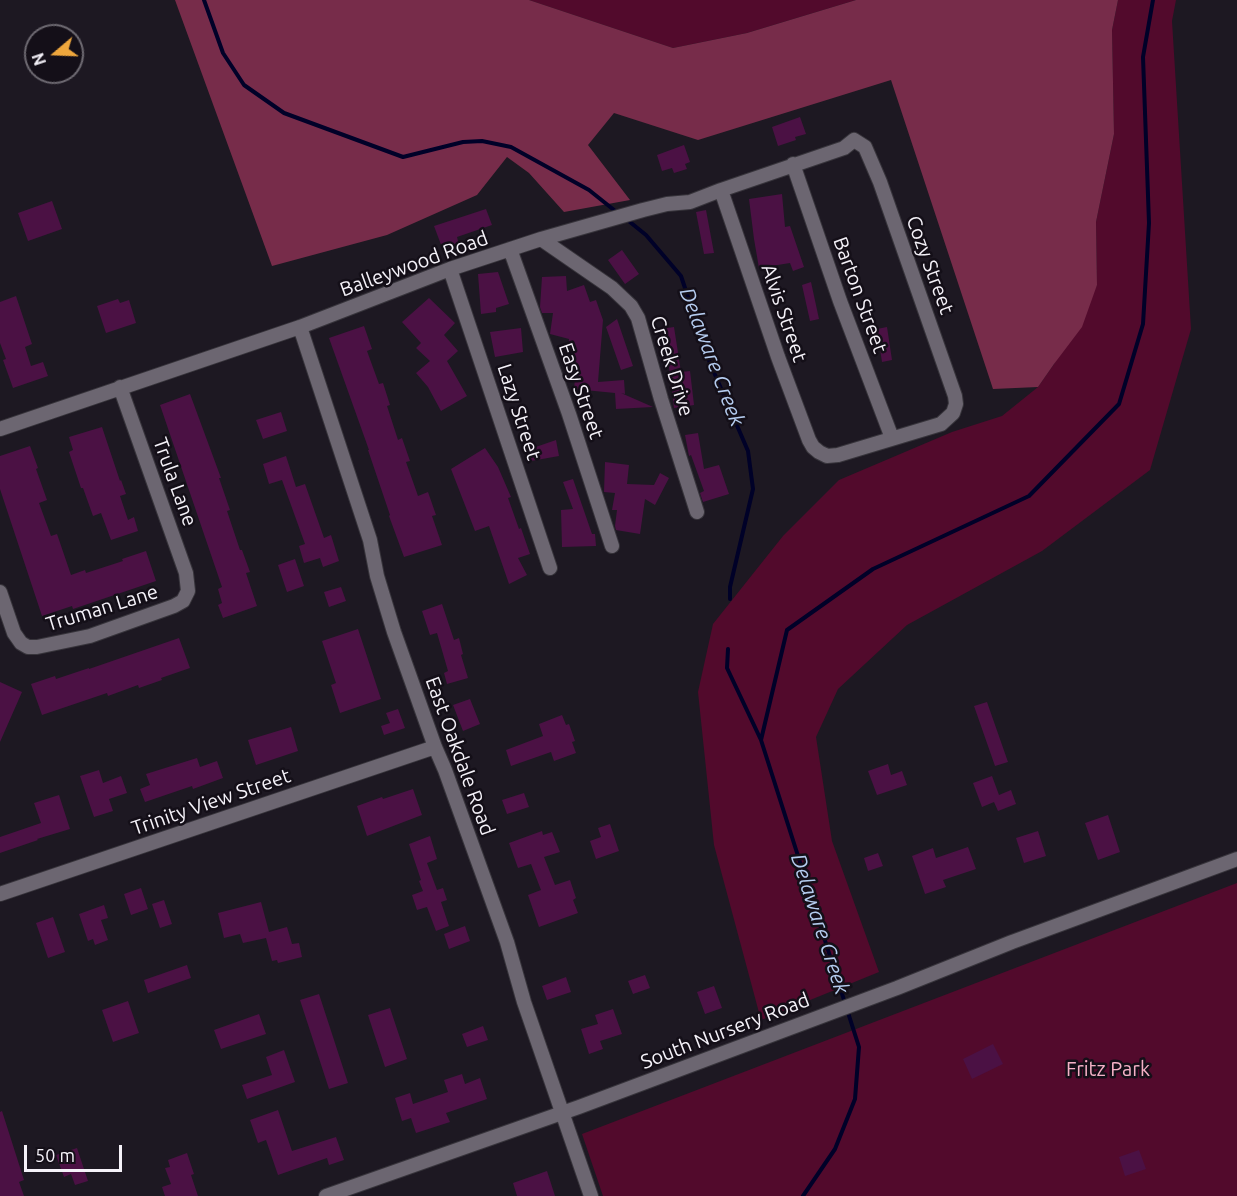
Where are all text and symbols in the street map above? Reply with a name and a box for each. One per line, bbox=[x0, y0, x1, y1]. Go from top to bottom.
north arrow bbox=[24, 24, 84, 84]
text: N bbox=[28, 51, 49, 68]
street label: Cozy Street bbox=[901, 212, 959, 318]
street label: Balleywood Road bbox=[337, 226, 491, 302]
street label: Barton Street bbox=[828, 234, 892, 356]
street label: Alvis Street bbox=[756, 261, 812, 365]
water label: Delaware Creek bbox=[674, 284, 750, 430]
street label: Creek Drive bbox=[645, 313, 699, 419]
street label: Easy Street bbox=[553, 340, 609, 442]
street label: Lazy Street bbox=[492, 361, 546, 463]
street label: Trula Lane bbox=[148, 434, 202, 530]
street label: Truman Lane bbox=[43, 580, 161, 636]
street label: East Oakdale Road bbox=[420, 673, 500, 839]
street label: Trinity View Street bbox=[128, 764, 294, 840]
water label: Delaware Creek bbox=[785, 850, 855, 998]
street label: South Nursery Road bbox=[637, 988, 813, 1074]
park label: Fritz Park bbox=[1066, 1057, 1150, 1081]
scale bar bbox=[27, 1133, 124, 1171]
text: 50 m bbox=[35, 1145, 75, 1165]

